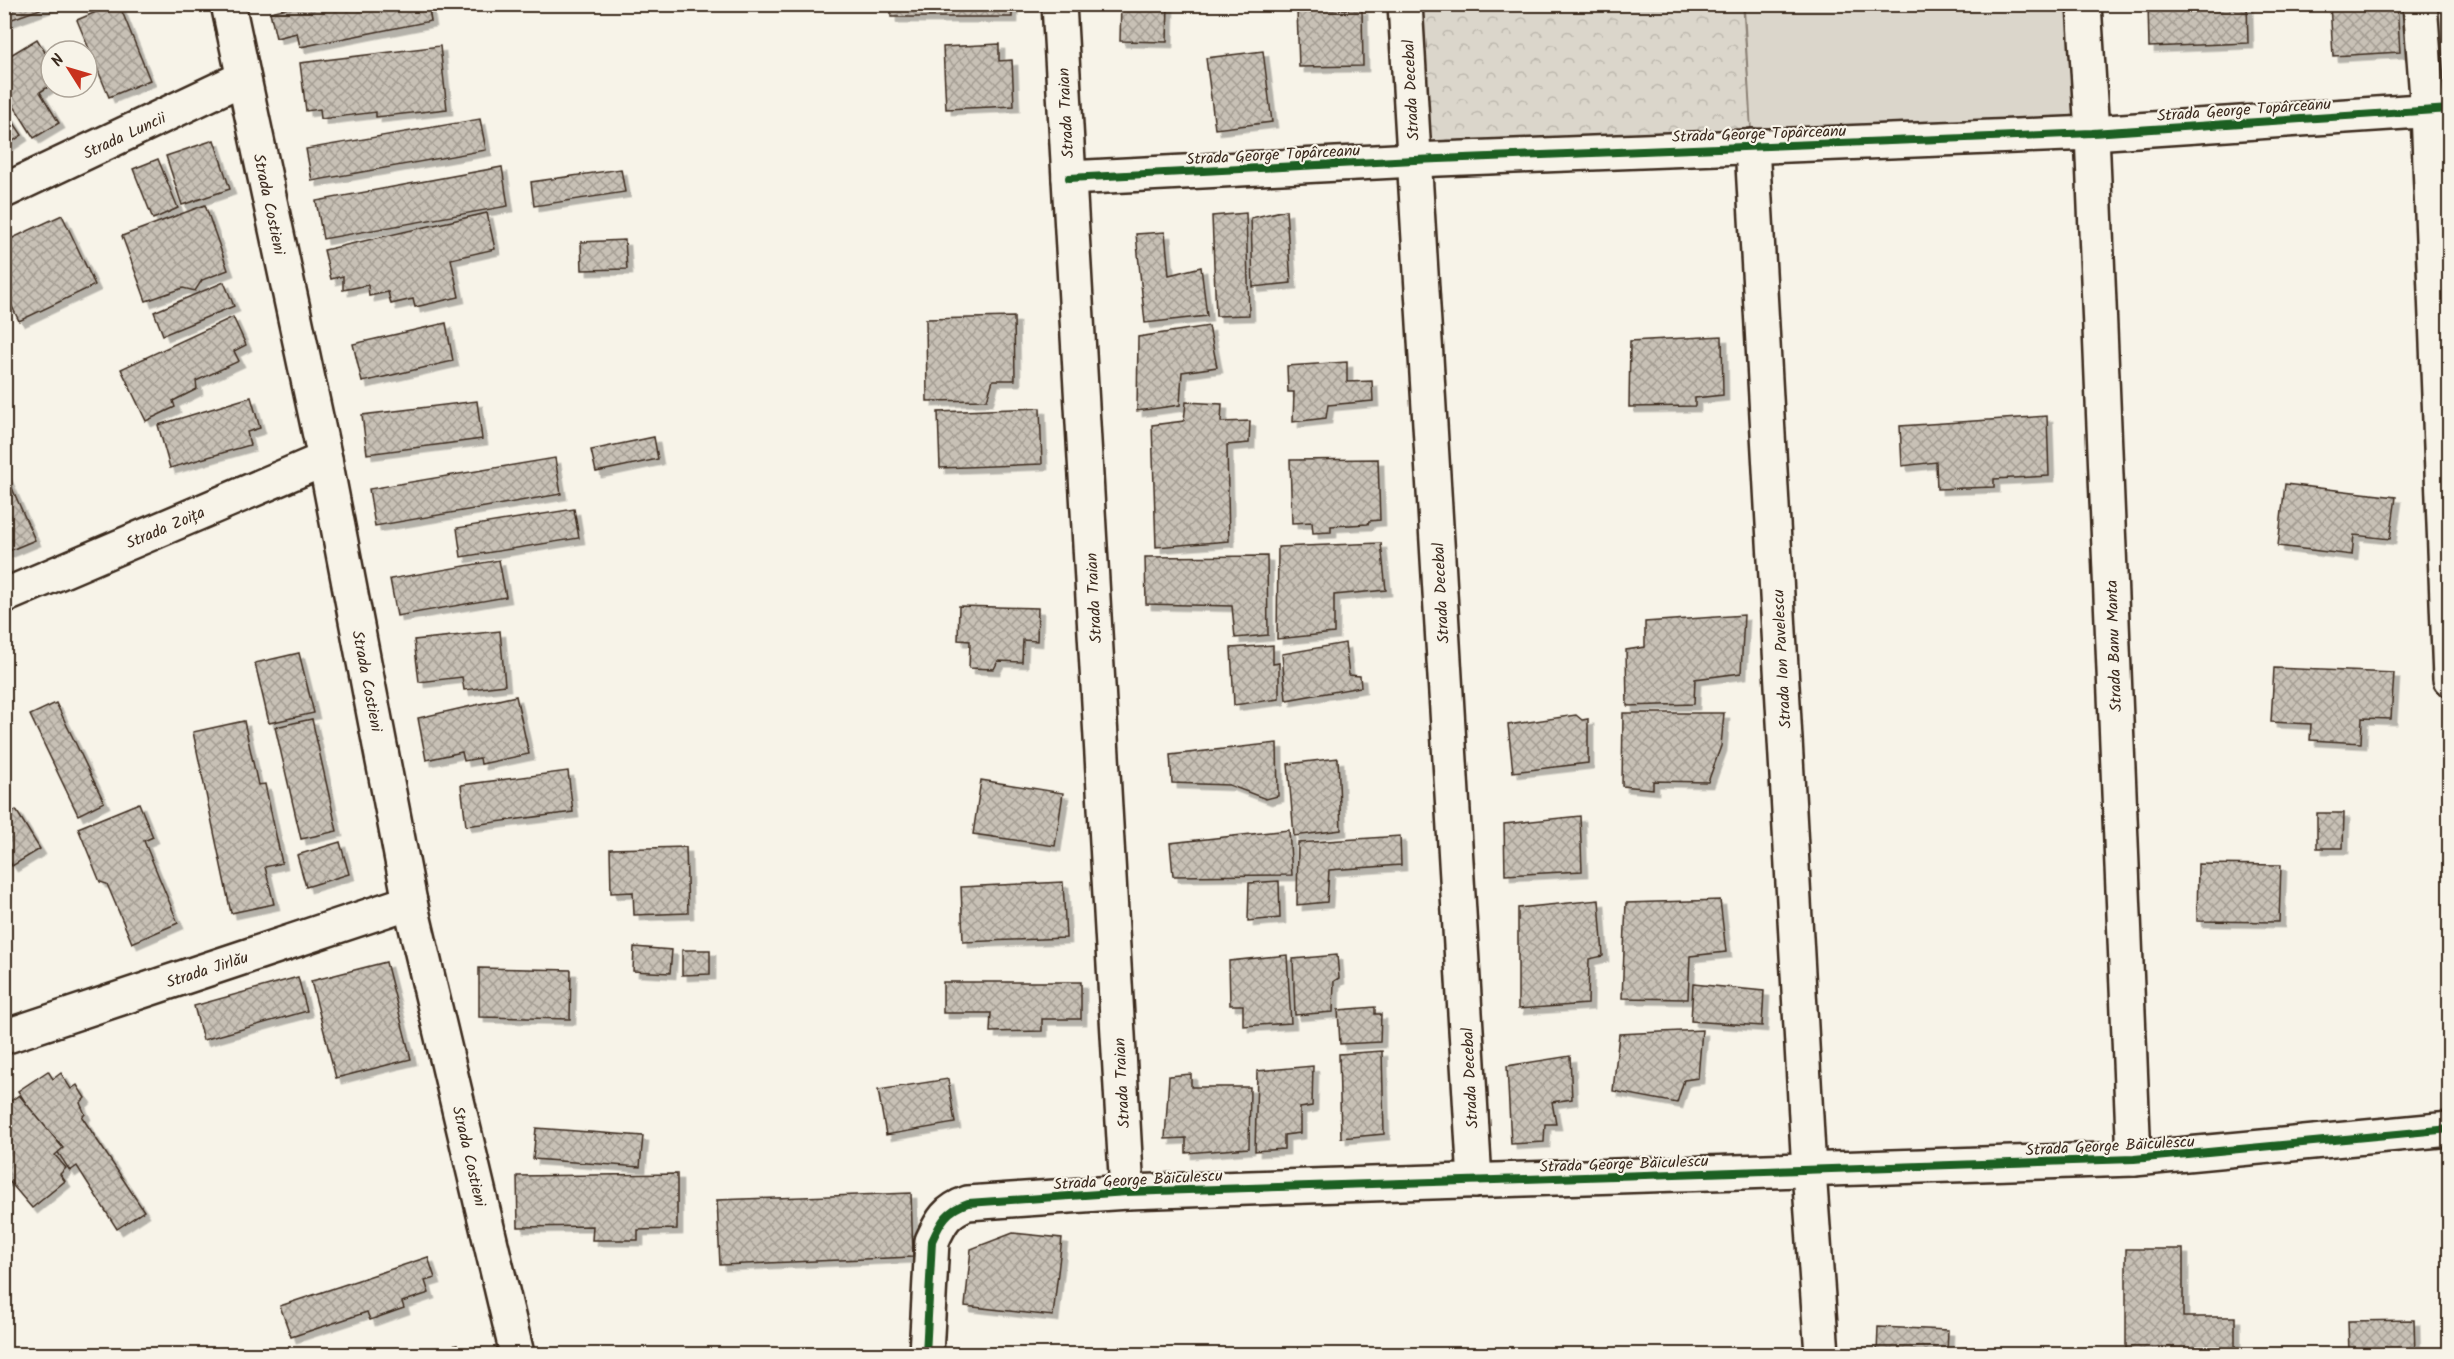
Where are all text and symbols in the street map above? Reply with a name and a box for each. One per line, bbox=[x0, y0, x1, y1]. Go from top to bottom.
north arrow bbox=[39, 39, 99, 99]
street label: Strada Decebal bbox=[1396, 39, 1427, 141]
text: N bbox=[45, 49, 71, 72]
street label: Strada Traian bbox=[1052, 67, 1081, 159]
street label: Strada George Topârceanu bbox=[2156, 92, 2332, 129]
street label: Strada Luncii bbox=[79, 106, 171, 167]
street label: Strada George Topârceanu bbox=[1671, 119, 1847, 150]
street label: Strada George Topârceanu bbox=[1185, 138, 1361, 173]
street label: Strada Costieni bbox=[246, 152, 292, 258]
street label: Strada Zoița bbox=[122, 501, 209, 556]
street label: Strada Decebal bbox=[1426, 542, 1457, 644]
street label: Strada Traian bbox=[1080, 552, 1109, 644]
street label: Strada Banu Manta bbox=[2100, 580, 2129, 712]
street label: Strada Ion Pavelescu bbox=[1766, 588, 1799, 729]
street label: Strada Costieni bbox=[344, 629, 389, 735]
street label: Strada Jirlău bbox=[163, 945, 252, 995]
street label: Strada Decebal bbox=[1455, 1027, 1486, 1129]
street label: Strada Traian bbox=[1108, 1037, 1137, 1129]
street label: Strada Costieni bbox=[445, 1104, 493, 1210]
street label: Strada George Băiculescu bbox=[2025, 1130, 2196, 1163]
street label: Strada George Băiculescu bbox=[1539, 1149, 1709, 1180]
street label: Strada George Băiculescu bbox=[1053, 1164, 1224, 1197]

